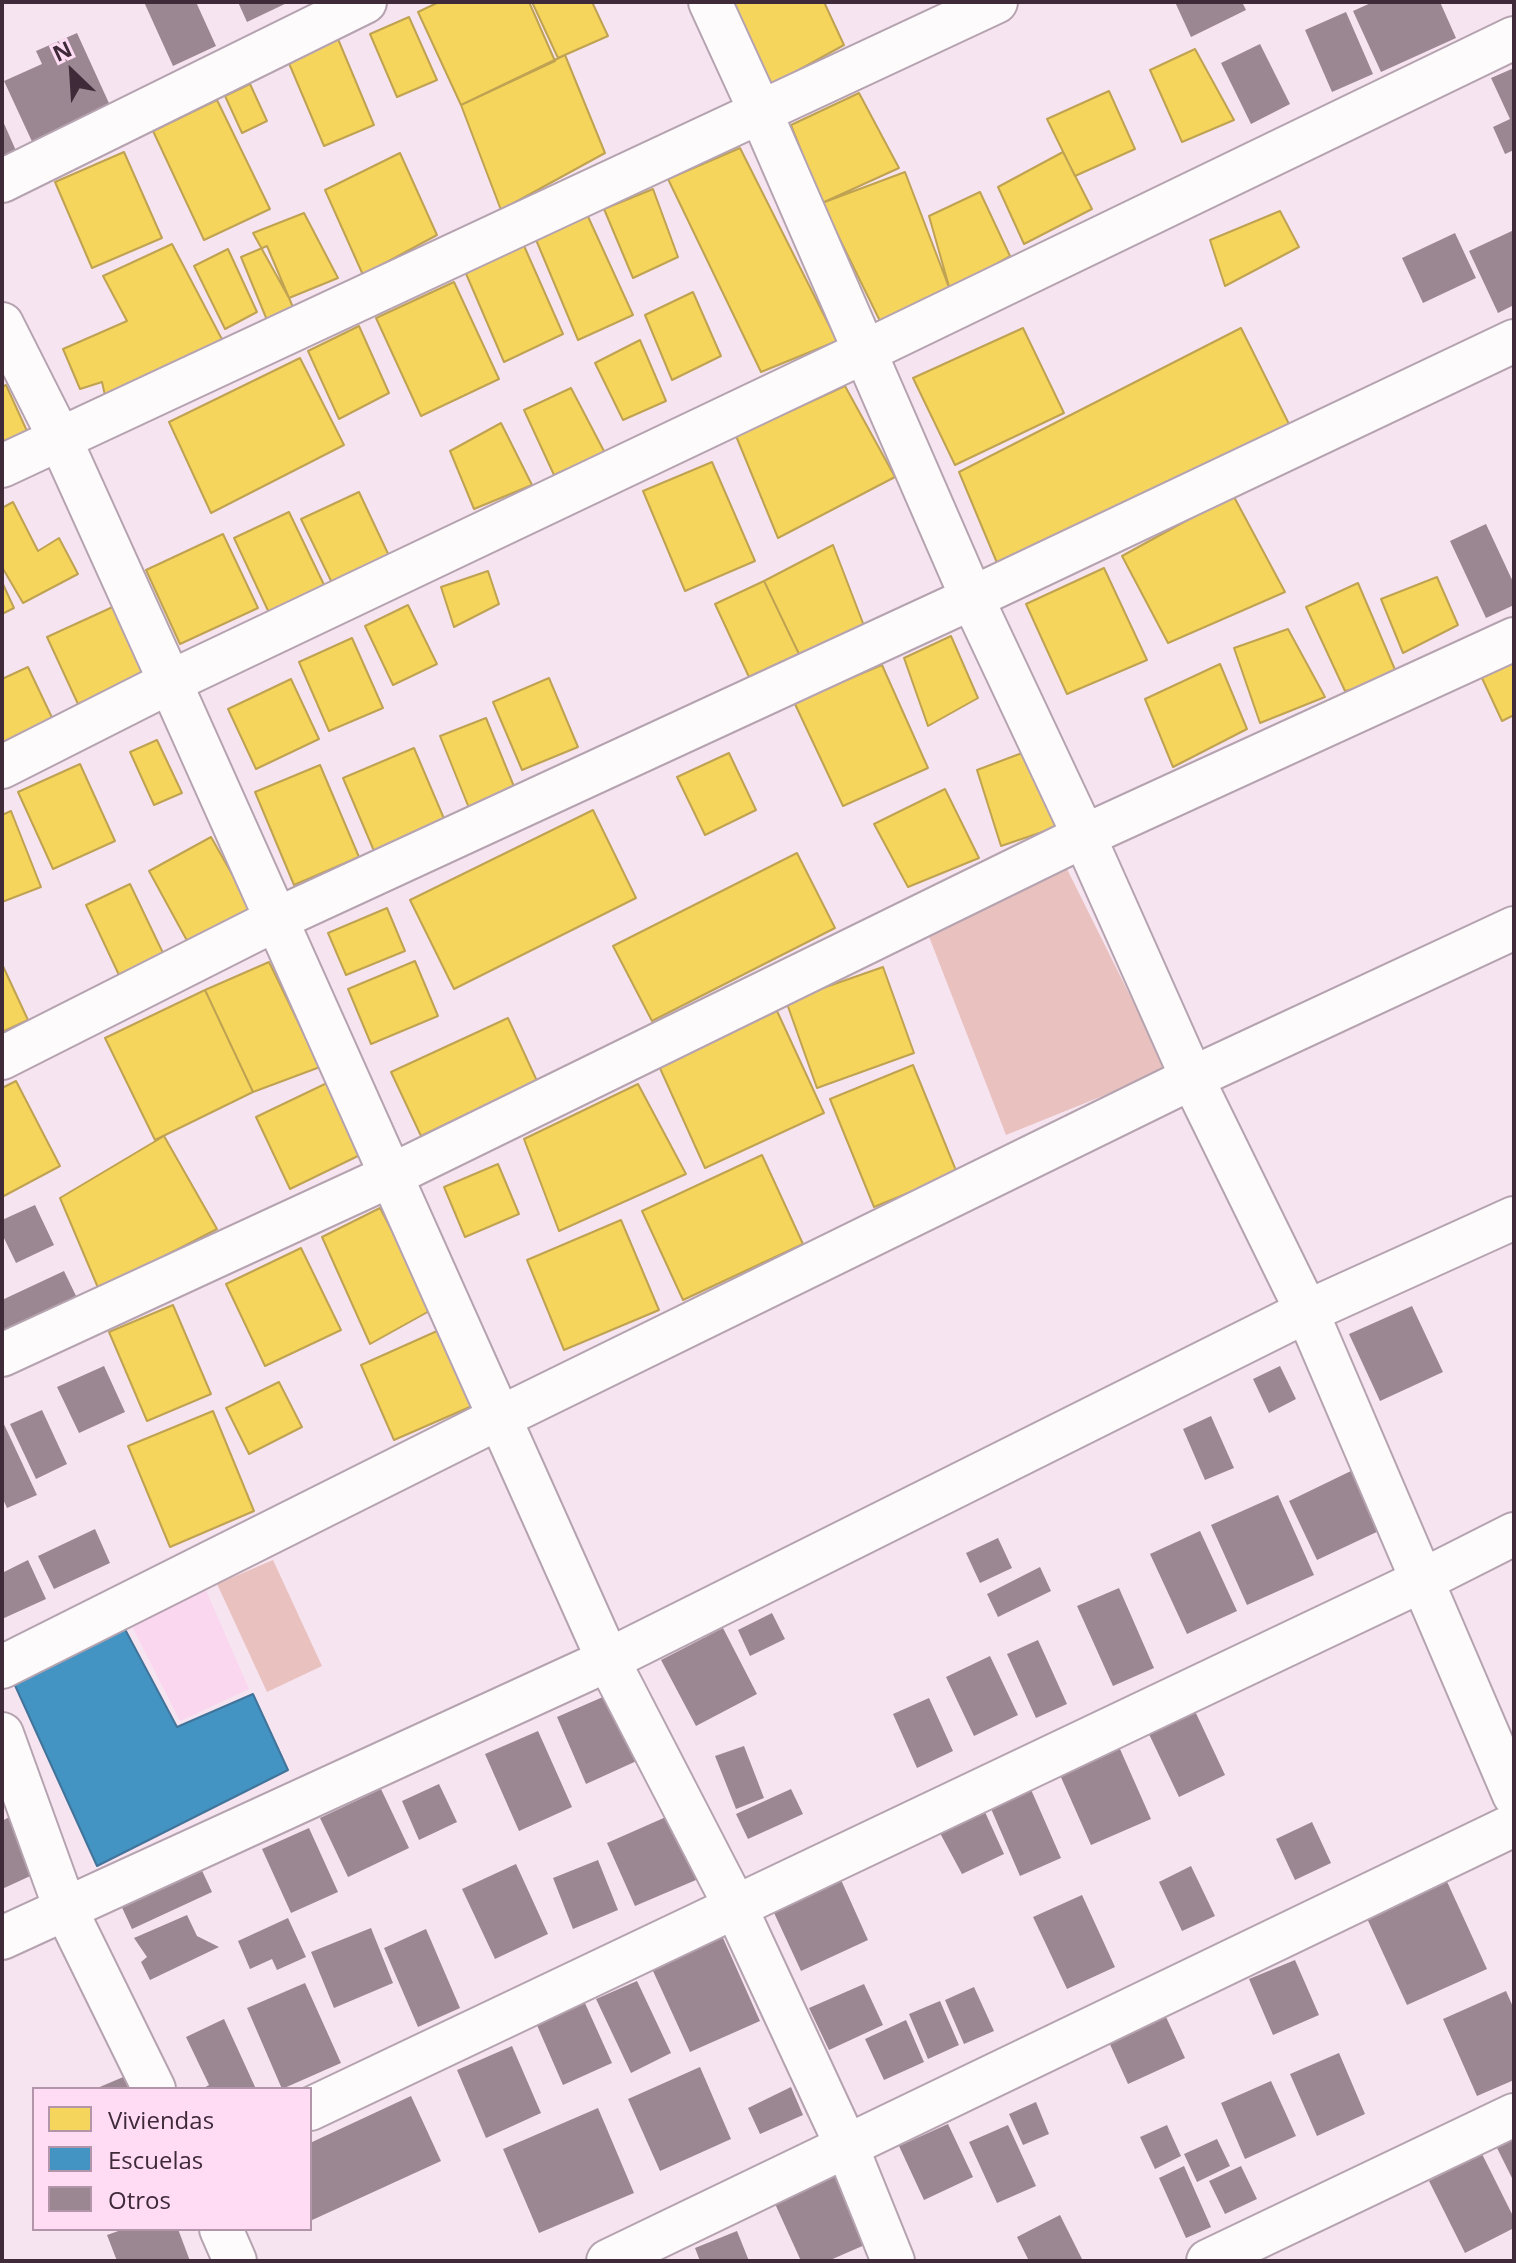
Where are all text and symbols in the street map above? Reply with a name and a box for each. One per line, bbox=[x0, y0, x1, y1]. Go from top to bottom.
north arrow bbox=[32, 32, 112, 112]
text: N bbox=[47, 33, 76, 68]
legend bbox=[32, 2087, 312, 2231]
text: Viviendas bbox=[108, 2103, 214, 2136]
text: Escuelas bbox=[108, 2143, 203, 2176]
text: Otros bbox=[108, 2183, 171, 2216]

